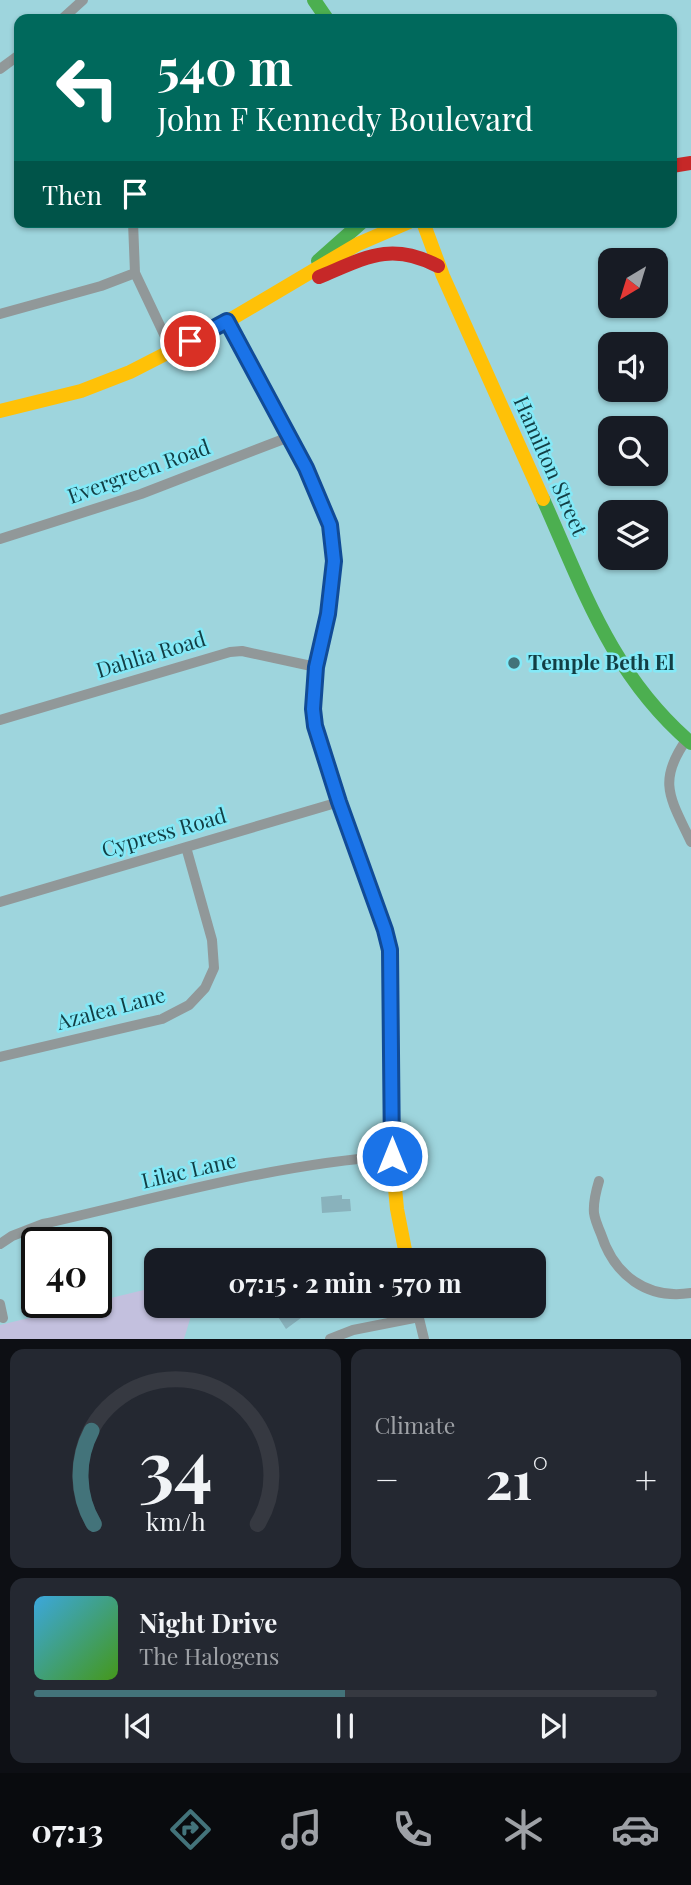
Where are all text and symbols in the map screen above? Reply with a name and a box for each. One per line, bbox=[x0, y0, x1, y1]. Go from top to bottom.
text: 540 m bbox=[157, 33, 293, 98]
icon: left bbox=[42, 42, 133, 133]
text: John F Kennedy Boulevard bbox=[157, 96, 533, 139]
icon: arrive bbox=[116, 175, 154, 213]
text: Then bbox=[42, 177, 102, 212]
north arrow bbox=[598, 248, 668, 318]
map controls bbox=[598, 248, 668, 570]
pin bbox=[160, 311, 220, 371]
icon: arrive bbox=[171, 322, 209, 360]
button: sound bbox=[598, 332, 668, 402]
street label: Hamilton Street bbox=[509, 391, 595, 540]
button: search bbox=[598, 416, 668, 486]
street label: Evergreen Road bbox=[63, 431, 213, 509]
button: layers bbox=[598, 500, 668, 570]
street label: Dahlia Road bbox=[92, 623, 209, 683]
place label: Temple Beth El bbox=[528, 647, 675, 675]
marker: Temple Beth El bbox=[506, 655, 522, 671]
street label: Cypress Road bbox=[98, 800, 229, 862]
street label: Azalea Lane bbox=[52, 979, 168, 1035]
position arrow bbox=[355, 1119, 429, 1193]
street label: Lilac Lane bbox=[138, 1145, 239, 1194]
speed limit sign: 40 bbox=[21, 1227, 112, 1318]
text: 07:15 · 2 min · 570 m bbox=[228, 1265, 462, 1300]
text: Climate bbox=[375, 1409, 455, 1440]
text: 34 bbox=[138, 1416, 212, 1513]
text: 21° bbox=[485, 1444, 548, 1513]
text: − bbox=[375, 1453, 399, 1504]
text: + bbox=[635, 1453, 657, 1504]
text: km/h bbox=[145, 1504, 206, 1537]
text: Night Drive bbox=[139, 1605, 277, 1640]
text: The Halogens bbox=[139, 1640, 279, 1671]
icon: previous bbox=[119, 1707, 157, 1745]
icon: pause bbox=[326, 1707, 364, 1745]
icon: next bbox=[534, 1707, 572, 1745]
icon: directions bbox=[166, 1805, 215, 1854]
icon: music bbox=[277, 1805, 326, 1854]
icon: phone bbox=[388, 1805, 437, 1854]
icon: climate bbox=[499, 1805, 548, 1854]
icon: car bbox=[611, 1805, 660, 1854]
text: 07:13 bbox=[31, 1808, 103, 1851]

